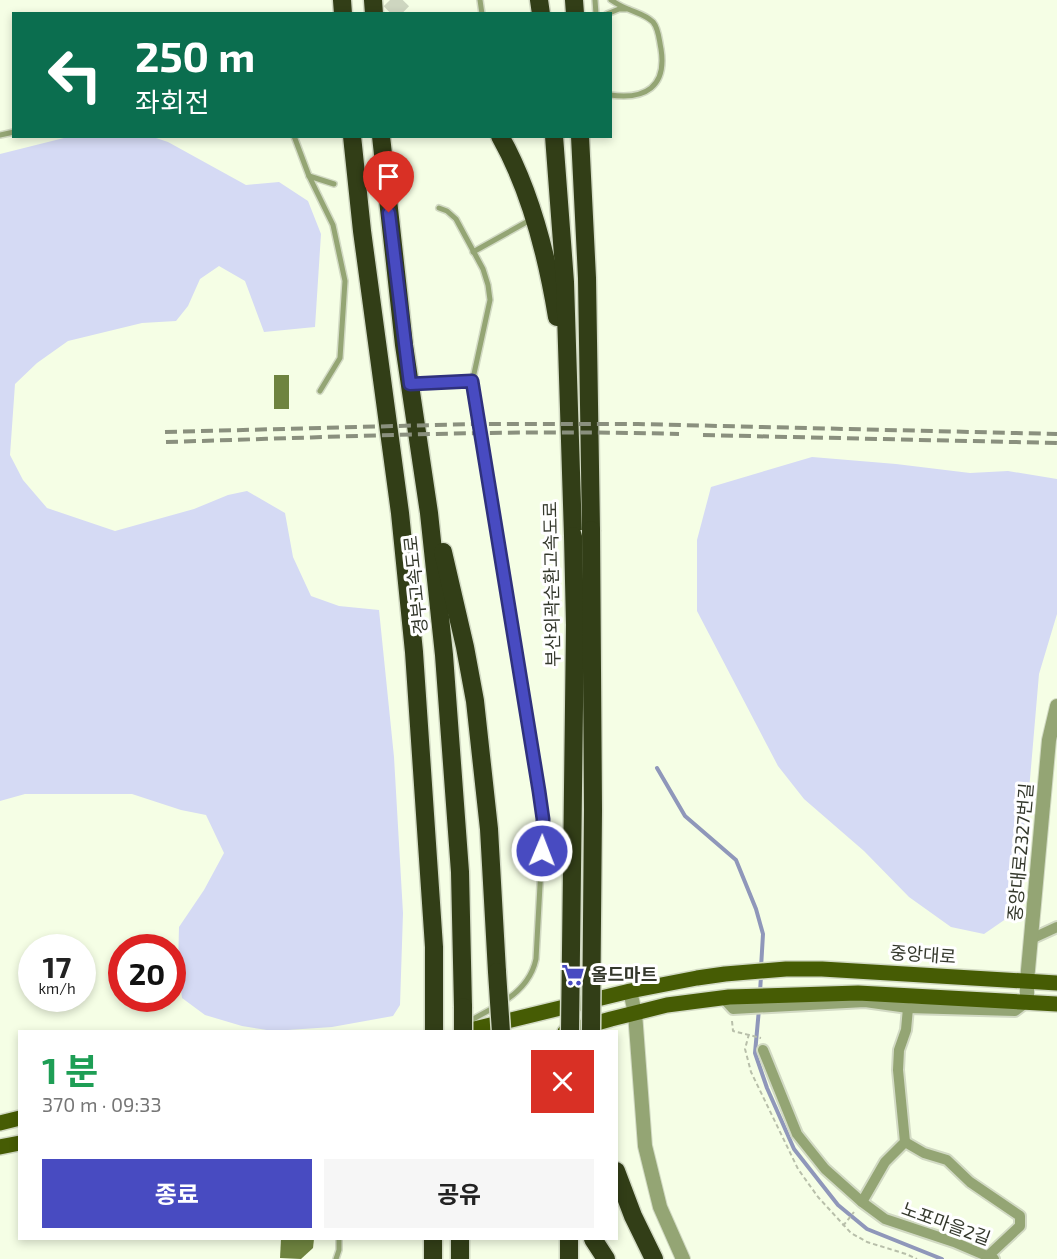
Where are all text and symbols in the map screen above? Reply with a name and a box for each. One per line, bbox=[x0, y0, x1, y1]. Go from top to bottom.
text: 250 m bbox=[135, 30, 255, 80]
icon: left bbox=[36, 36, 114, 114]
text: 좌회전 bbox=[135, 85, 210, 117]
pin bbox=[363, 151, 414, 213]
icon: arrive bbox=[372, 160, 405, 193]
street label: 부산외곽순환고속도로 bbox=[539, 501, 563, 667]
street label: 경부고속도로 bbox=[399, 535, 431, 636]
street label: 중앙대로2327번길 bbox=[1003, 782, 1037, 922]
position arrow bbox=[510, 819, 574, 883]
speed limit sign: 20 bbox=[108, 934, 186, 1012]
street label: 중앙대로 bbox=[889, 941, 957, 967]
text: 17 bbox=[43, 948, 71, 984]
supermarket icon: 올드마트 bbox=[560, 962, 586, 988]
place label: 올드마트 bbox=[591, 963, 657, 985]
text: km/h bbox=[38, 979, 76, 997]
text: 1 분 bbox=[42, 1048, 98, 1091]
button: close bbox=[531, 1050, 594, 1113]
text: 370 m · 09:33 bbox=[42, 1092, 162, 1116]
button: 종료 bbox=[42, 1159, 312, 1228]
button: 공유 bbox=[324, 1159, 594, 1228]
street label: 노포마을2길 bbox=[899, 1197, 994, 1249]

